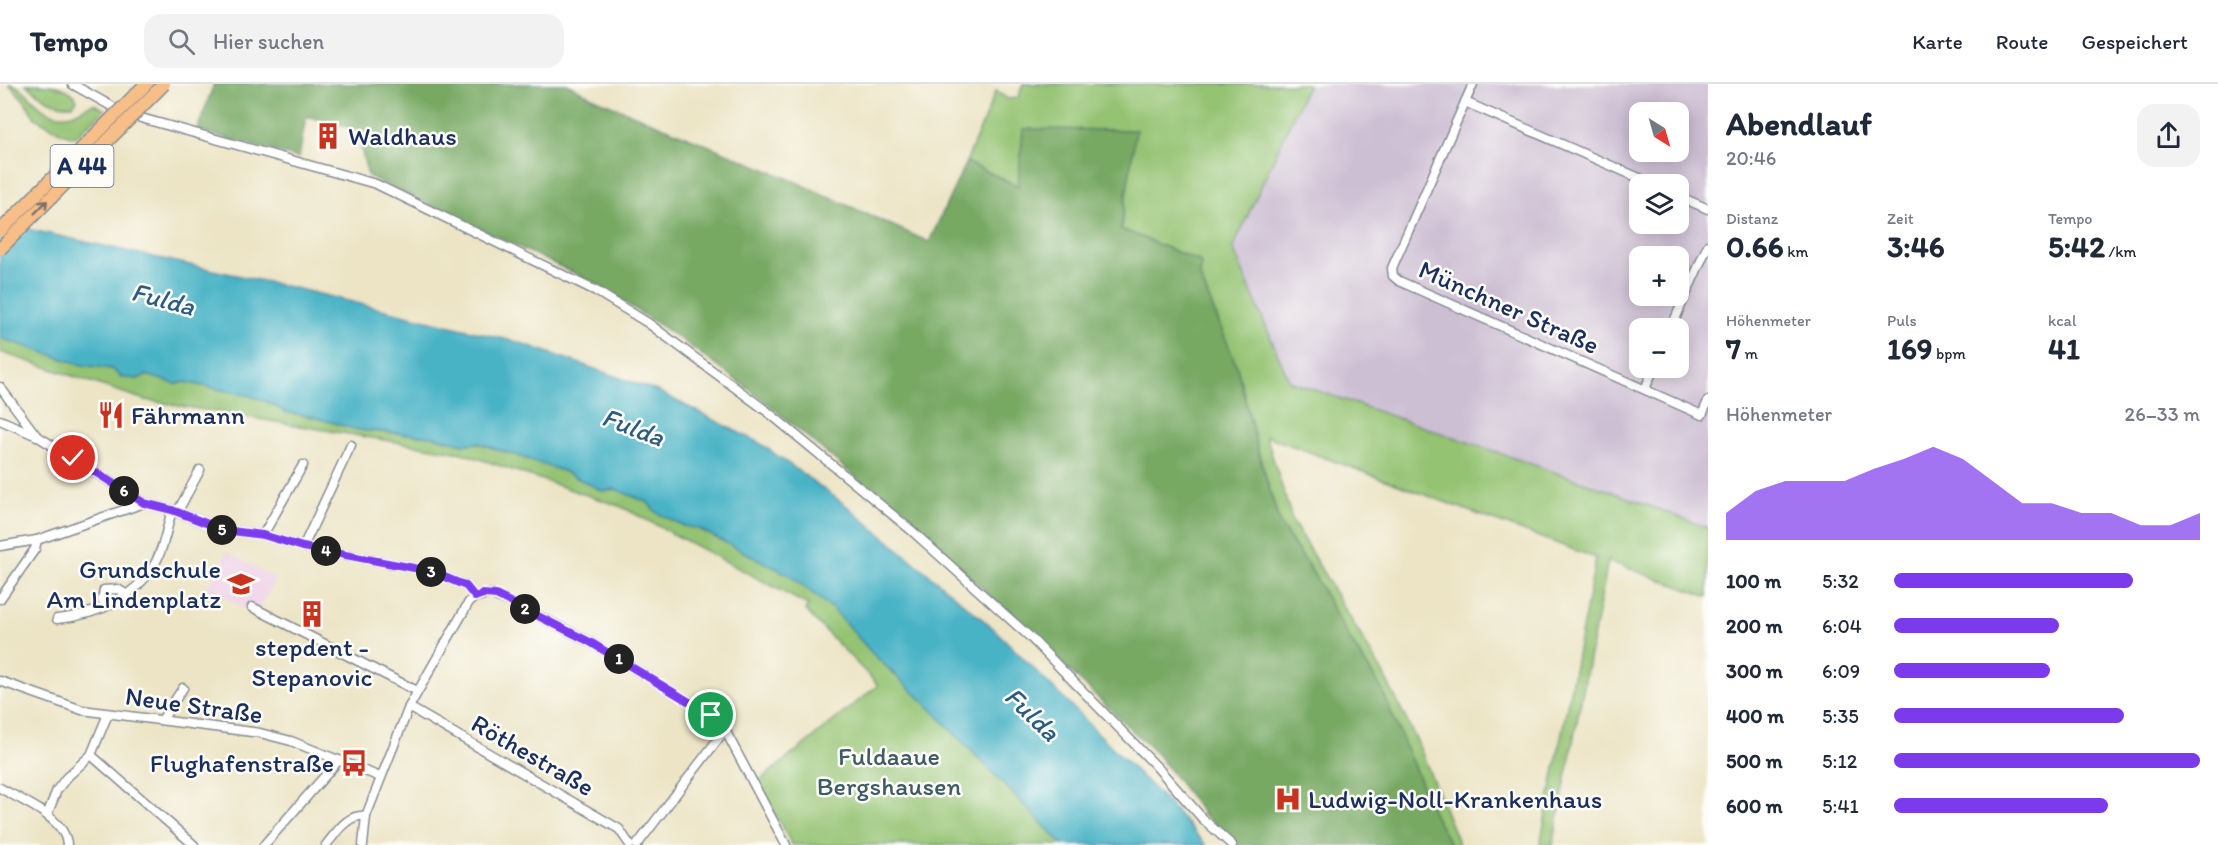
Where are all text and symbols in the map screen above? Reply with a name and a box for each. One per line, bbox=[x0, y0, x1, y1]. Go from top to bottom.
search box bbox=[144, 14, 564, 68]
text: Tempo bbox=[30, 24, 108, 58]
icon: search bbox=[165, 25, 198, 58]
text: Hier suchen bbox=[213, 28, 324, 55]
text: Karte bbox=[1912, 29, 1963, 54]
text: Route bbox=[1996, 29, 2049, 54]
text: Gespeichert bbox=[2082, 29, 2188, 54]
north arrow bbox=[1629, 102, 1689, 162]
map controls bbox=[1629, 102, 1689, 378]
text: Abendlauf bbox=[1726, 104, 1872, 143]
button: share bbox=[2137, 104, 2200, 167]
place label: Waldhaus bbox=[348, 120, 457, 152]
building icon: Waldhaus bbox=[313, 121, 343, 151]
road number: A 44 bbox=[50, 145, 113, 187]
text: 20:46 bbox=[1726, 146, 1776, 170]
button: layers bbox=[1629, 174, 1689, 234]
one-way arrow bbox=[34, 200, 49, 215]
text: Distanz bbox=[1726, 209, 1778, 228]
text: Zeit bbox=[1887, 209, 1914, 228]
text: Tempo bbox=[2048, 209, 2093, 228]
text: 0.66 bbox=[1726, 228, 1784, 265]
text: 3:46 bbox=[1887, 228, 1945, 265]
text: 5:42 bbox=[2048, 228, 2105, 265]
text: km bbox=[1784, 242, 1808, 261]
text: /km bbox=[2105, 242, 2136, 261]
button: + bbox=[1629, 246, 1689, 306]
street label: Münchner Straße bbox=[1414, 253, 1604, 361]
water label: Fulda bbox=[128, 274, 199, 323]
text: Höhenmeter bbox=[1726, 311, 1811, 330]
text: Puls bbox=[1887, 311, 1917, 330]
text: kcal bbox=[2048, 311, 2076, 330]
button: − bbox=[1629, 318, 1689, 378]
text: 7 bbox=[1726, 330, 1741, 367]
text: 169 bbox=[1887, 330, 1932, 367]
text: 41 bbox=[2048, 330, 2080, 367]
text: m bbox=[1741, 344, 1758, 363]
text: bpm bbox=[1932, 344, 1966, 363]
place label: Fährmann bbox=[131, 399, 245, 431]
restaurant icon: Fährmann bbox=[96, 400, 126, 430]
water label: Fulda bbox=[597, 400, 670, 454]
text: Höhenmeter bbox=[1726, 402, 1832, 426]
text: 26–33 m bbox=[2125, 402, 2200, 426]
pin bbox=[47, 432, 98, 483]
icon: check bbox=[56, 441, 89, 474]
pin: 6 bbox=[109, 476, 139, 506]
text: 6 bbox=[120, 481, 128, 500]
pin: 5 bbox=[207, 515, 237, 545]
text: 5 bbox=[218, 520, 226, 539]
pin: 4 bbox=[311, 536, 341, 566]
text: 4 bbox=[321, 541, 331, 560]
place label: Grundschule Am Lindenplatz bbox=[47, 553, 221, 615]
pin: 3 bbox=[416, 557, 446, 587]
text: 3 bbox=[427, 562, 435, 581]
school or university icon: Grundschule Am Lindenplatz bbox=[226, 569, 256, 599]
text: 100 m bbox=[1726, 569, 1781, 593]
text: 5:32 bbox=[1822, 569, 1859, 593]
pin: 2 bbox=[510, 594, 540, 624]
building icon: stepdent - Stepanovic bbox=[297, 599, 327, 629]
text: 2 bbox=[521, 599, 529, 618]
text: 200 m bbox=[1726, 614, 1782, 638]
text: 6:04 bbox=[1822, 614, 1862, 638]
place label: stepdent - Stepanovic bbox=[252, 631, 373, 693]
pin: 1 bbox=[604, 644, 634, 674]
text: 1 bbox=[615, 649, 623, 668]
text: 300 m bbox=[1726, 659, 1783, 683]
text: 6:09 bbox=[1822, 659, 1860, 683]
street label: Neue Straße bbox=[123, 680, 265, 730]
water label: Fulda bbox=[998, 680, 1067, 748]
pin bbox=[685, 689, 736, 740]
icon: arrive bbox=[694, 698, 727, 731]
text: 400 m bbox=[1726, 704, 1784, 728]
text: 5:35 bbox=[1822, 704, 1859, 728]
street label: Röthestraße bbox=[466, 707, 600, 803]
park label: Fuldaaue Bergshausen bbox=[817, 740, 961, 802]
place label: Flughafenstraße bbox=[150, 747, 334, 779]
bus stop icon: Flughafenstraße bbox=[339, 748, 369, 778]
text: 500 m bbox=[1726, 749, 1782, 773]
text: 5:12 bbox=[1822, 749, 1857, 773]
place label: Ludwig-Noll-Krankenhaus bbox=[1308, 783, 1602, 815]
hospital icon: Ludwig-Noll-Krankenhaus bbox=[1273, 784, 1303, 814]
text: 600 m bbox=[1726, 794, 1783, 818]
text: 5:41 bbox=[1822, 794, 1859, 818]

